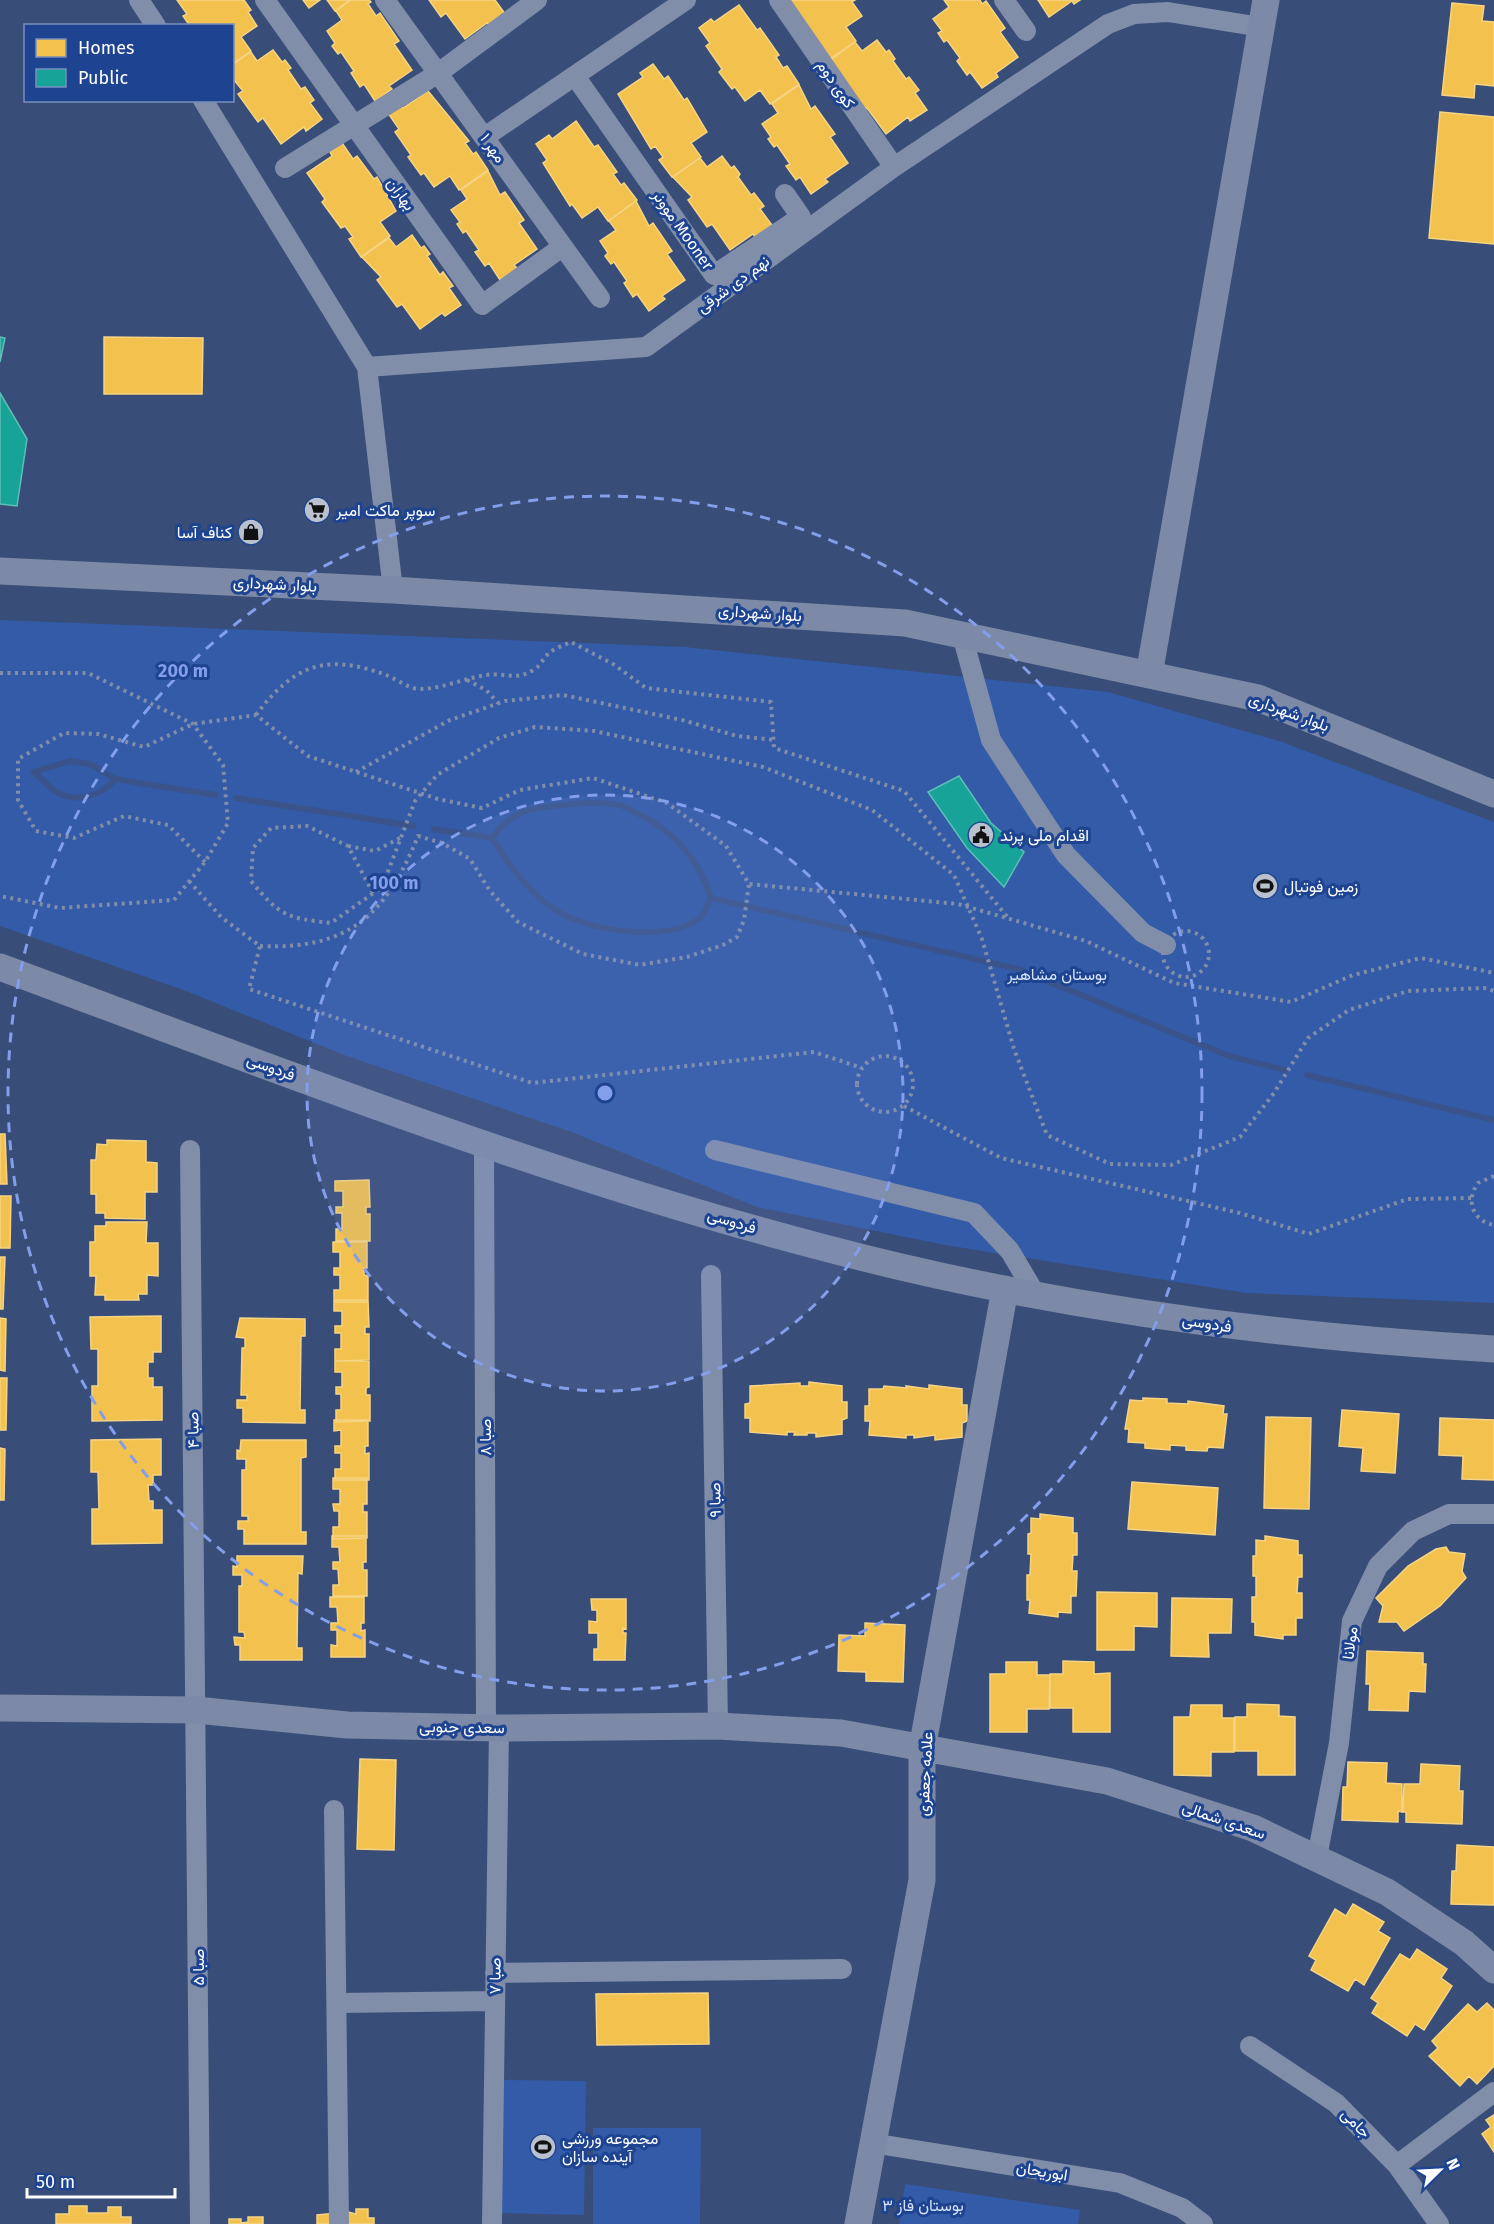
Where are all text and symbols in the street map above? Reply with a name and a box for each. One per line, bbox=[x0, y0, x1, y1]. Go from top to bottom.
legend bbox=[24, 24, 234, 102]
text: Homes bbox=[78, 37, 134, 59]
street label: کوی دوم bbox=[812, 56, 859, 112]
text: Public bbox=[78, 67, 128, 89]
street label: مهر ۱ bbox=[475, 130, 510, 167]
street label: بهاران bbox=[382, 174, 419, 215]
street label: موونر Mooner bbox=[647, 186, 718, 275]
street label: نهم دی شرقی bbox=[693, 251, 774, 318]
supermarket icon: سوپر ماکت امیر bbox=[302, 495, 332, 525]
place label: سوپر ماکت امیر bbox=[335, 501, 435, 522]
shop icon: کناف آسا bbox=[236, 517, 266, 547]
place label: کناف آسا bbox=[177, 523, 232, 542]
street label: بلوار شهرداری bbox=[233, 572, 317, 597]
street label: بلوار شهرداری bbox=[717, 601, 803, 626]
text: 200 m bbox=[158, 660, 208, 682]
street label: بلوار شهرداری bbox=[1246, 689, 1332, 736]
public building icon: اقدام ملی پرند bbox=[966, 820, 996, 850]
place label: اقدام ملی پرند bbox=[1000, 826, 1089, 847]
sports icon: زمین فوتبال bbox=[1250, 871, 1280, 901]
text: 100 m bbox=[370, 872, 418, 894]
place label: زمین فوتبال bbox=[1284, 877, 1358, 897]
park label: بوستان مشاهیر bbox=[1006, 965, 1107, 985]
street label: فردوسی bbox=[244, 1050, 298, 1085]
centre of rings bbox=[595, 1083, 615, 1103]
street label: فردوسی bbox=[705, 1205, 759, 1238]
street label: فردوسی bbox=[1181, 1310, 1233, 1337]
street label: صبا ۴ bbox=[183, 1412, 203, 1448]
street label: صبا ۸ bbox=[476, 1419, 495, 1455]
street label: صبا ۹ bbox=[705, 1482, 725, 1518]
street label: مولانا bbox=[1338, 1625, 1363, 1661]
street label: سعدی جنوبی bbox=[419, 1717, 505, 1738]
street label: علامه جعفری bbox=[913, 1731, 938, 1817]
street label: سعدی شمالی bbox=[1180, 1797, 1268, 1844]
street label: صبا ۵ bbox=[189, 1949, 208, 1985]
street label: صبا ۷ bbox=[485, 1957, 505, 1995]
street label: جامی bbox=[1337, 2104, 1375, 2143]
place label: مجموعه ورزشی آینده سازان bbox=[562, 2129, 658, 2167]
sports icon: مجموعه ورزشی آینده سازان bbox=[528, 2132, 558, 2162]
north arrow bbox=[1410, 2140, 1470, 2200]
text: N bbox=[1442, 2155, 1464, 2173]
street label: ابوریحان bbox=[1015, 2158, 1069, 2185]
scale bar bbox=[27, 2161, 176, 2199]
text: 50 m bbox=[36, 2171, 75, 2193]
park label: بوستان فاز ۳ bbox=[882, 2196, 964, 2216]

